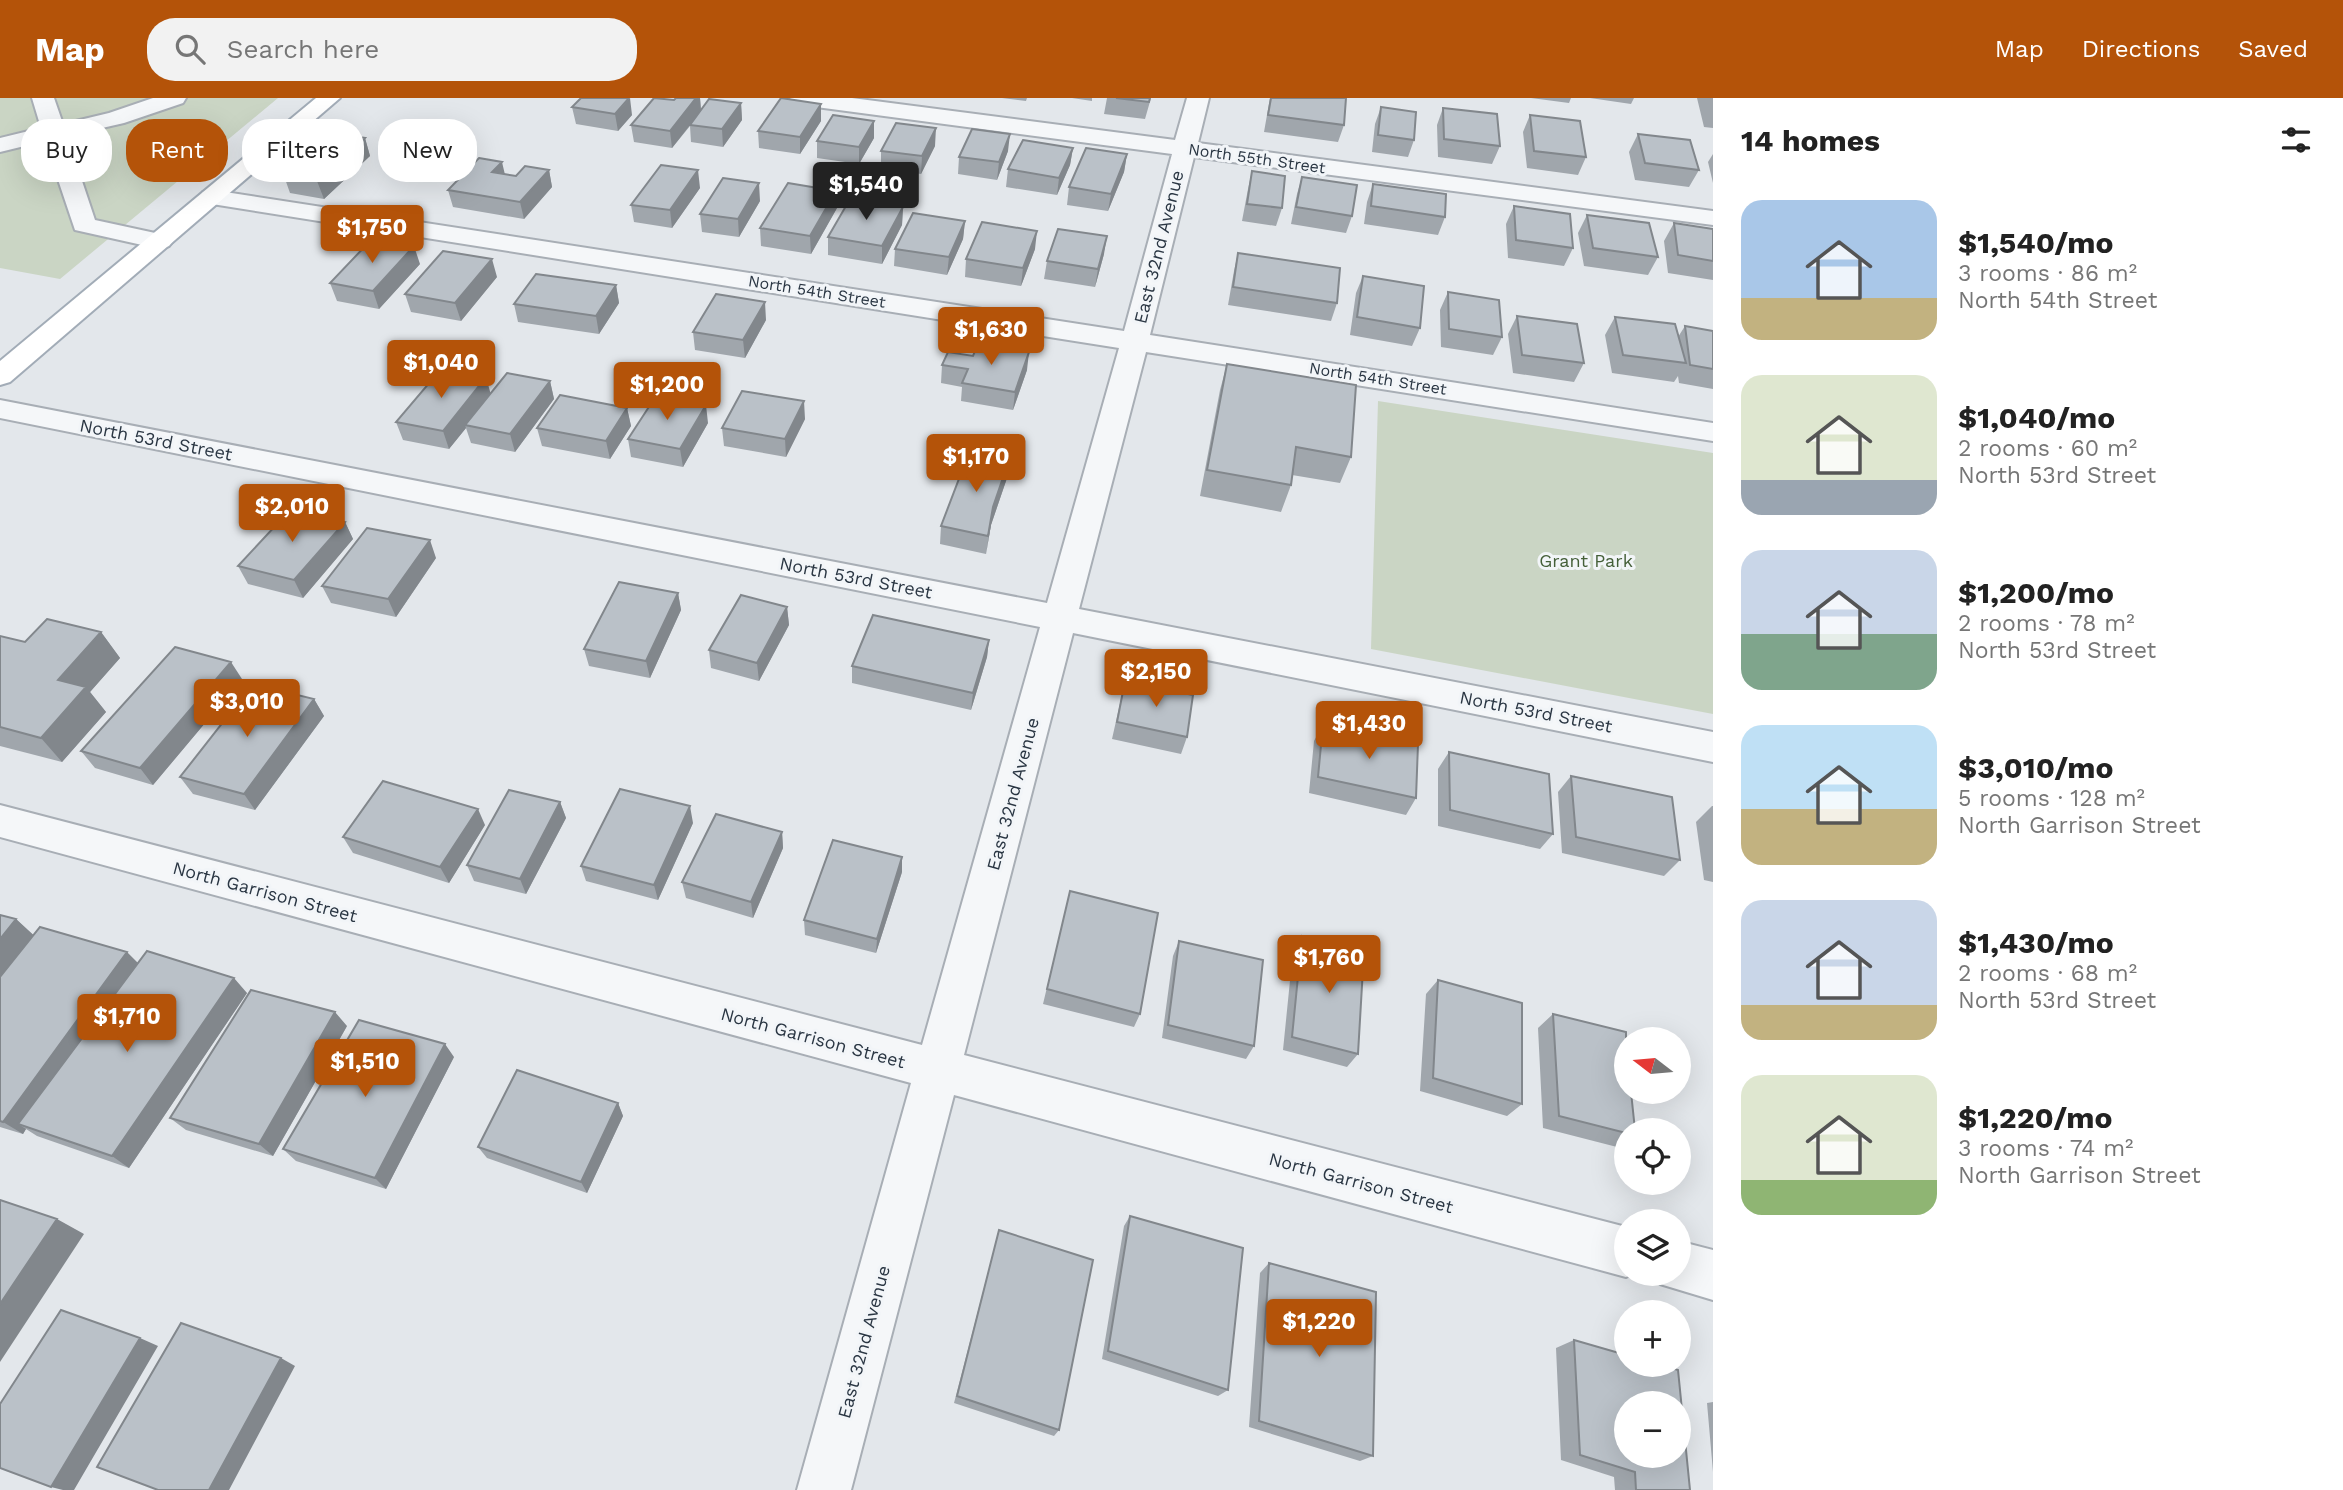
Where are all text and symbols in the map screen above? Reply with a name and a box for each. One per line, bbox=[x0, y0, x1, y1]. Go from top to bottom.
search box bbox=[147, 18, 637, 81]
text: Map bbox=[35, 30, 105, 69]
icon: search bbox=[171, 30, 209, 68]
text: Search here bbox=[227, 34, 379, 64]
text: Map bbox=[1995, 35, 2044, 63]
text: Directions bbox=[2082, 35, 2200, 63]
text: Saved bbox=[2238, 35, 2308, 63]
chip: Buy bbox=[21, 119, 112, 182]
chip: Rent bbox=[126, 119, 228, 182]
chip: Filters bbox=[242, 119, 364, 182]
chip: New bbox=[378, 119, 477, 182]
icon: filters bbox=[2277, 121, 2315, 159]
text: 14 homes bbox=[1741, 123, 1880, 158]
street label: North 55th Street bbox=[1187, 139, 1327, 178]
pin: $1,540 bbox=[809, 162, 923, 222]
street label: East 32nd Avenue bbox=[1129, 168, 1188, 326]
text: $1,540 bbox=[829, 171, 903, 198]
pin: $1,750 bbox=[315, 206, 429, 265]
text: $1,750 bbox=[337, 214, 407, 241]
text: $1,540/mo bbox=[1958, 225, 2114, 260]
icon: home bbox=[1797, 228, 1881, 312]
text: 3 rooms · 86 m² bbox=[1958, 260, 2137, 287]
street label: North 54th Street bbox=[747, 271, 887, 312]
text: North 54th Street bbox=[1958, 287, 2157, 314]
pin: $1,630 bbox=[934, 308, 1048, 367]
text: $1,630 bbox=[954, 316, 1028, 343]
pin: $1,040 bbox=[384, 341, 498, 400]
text: $1,040 bbox=[403, 349, 479, 376]
street label: North 54th Street bbox=[1308, 358, 1448, 399]
pin: $1,200 bbox=[610, 362, 724, 422]
text: $1,200 bbox=[630, 371, 704, 398]
text: $1,040/mo bbox=[1958, 400, 2115, 435]
icon: home bbox=[1797, 403, 1881, 487]
street label: North 53rd Street bbox=[78, 414, 235, 465]
pin: $1,170 bbox=[919, 434, 1033, 494]
text: 2 rooms · 60 m² bbox=[1958, 435, 2137, 462]
text: $1,170 bbox=[942, 443, 1010, 470]
text: North 53rd Street bbox=[1958, 462, 2156, 489]
pin: $2,010 bbox=[235, 484, 349, 544]
text: $2,010 bbox=[255, 493, 329, 520]
park label: Grant Park bbox=[1539, 550, 1633, 571]
street label: North 53rd Street bbox=[778, 552, 935, 603]
text: $1,200/mo bbox=[1958, 575, 2114, 610]
icon: home bbox=[1797, 578, 1881, 662]
text: 2 rooms · 78 m² bbox=[1958, 610, 2135, 637]
text: North 53rd Street bbox=[1958, 637, 2156, 664]
pin: $2,150 bbox=[1099, 650, 1213, 709]
text: $2,150 bbox=[1121, 658, 1191, 685]
pin: $3,010 bbox=[190, 680, 304, 739]
street label: North 53rd Street bbox=[1458, 686, 1615, 737]
text: $3,010 bbox=[210, 688, 284, 715]
pin: $1,430 bbox=[1312, 702, 1426, 761]
text: $1,430 bbox=[1332, 710, 1406, 737]
street label: East 32nd Avenue bbox=[982, 715, 1043, 873]
text: $3,010/mo bbox=[1958, 750, 2114, 785]
icon: home bbox=[1797, 753, 1881, 837]
text: 5 rooms · 128 m² bbox=[1958, 785, 2145, 812]
text: North Garrison Street bbox=[1958, 812, 2201, 839]
street label: North Garrison Street bbox=[171, 857, 360, 926]
text: $1,430/mo bbox=[1958, 925, 2114, 960]
icon: home bbox=[1797, 928, 1881, 1012]
pin: $1,760 bbox=[1272, 936, 1386, 995]
text: $1,760 bbox=[1293, 944, 1365, 971]
text: 2 rooms · 68 m² bbox=[1958, 960, 2137, 987]
text: North 53rd Street bbox=[1958, 987, 2156, 1014]
pin: $1,710 bbox=[70, 995, 184, 1054]
text: $1,710 bbox=[93, 1003, 161, 1030]
street label: North Garrison Street bbox=[719, 1003, 908, 1072]
north arrow bbox=[1614, 1027, 1690, 1104]
map controls bbox=[1614, 1027, 1691, 1468]
pin: $1,510 bbox=[308, 1040, 422, 1099]
text: $1,510 bbox=[330, 1048, 400, 1075]
text: $1,220/mo bbox=[1958, 1100, 2112, 1135]
icon: home bbox=[1797, 1103, 1881, 1187]
button: locate bbox=[1614, 1118, 1691, 1195]
text: 3 rooms · 74 m² bbox=[1958, 1135, 2133, 1162]
street label: North Garrison Street bbox=[1267, 1148, 1456, 1217]
text: North Garrison Street bbox=[1958, 1162, 2201, 1189]
button: layers bbox=[1614, 1209, 1691, 1286]
street label: East 32nd Avenue bbox=[833, 1263, 894, 1421]
pin: $1,220 bbox=[1262, 1300, 1376, 1359]
button: + bbox=[1614, 1300, 1691, 1377]
text: $1,220 bbox=[1282, 1308, 1356, 1335]
button: − bbox=[1614, 1391, 1691, 1468]

